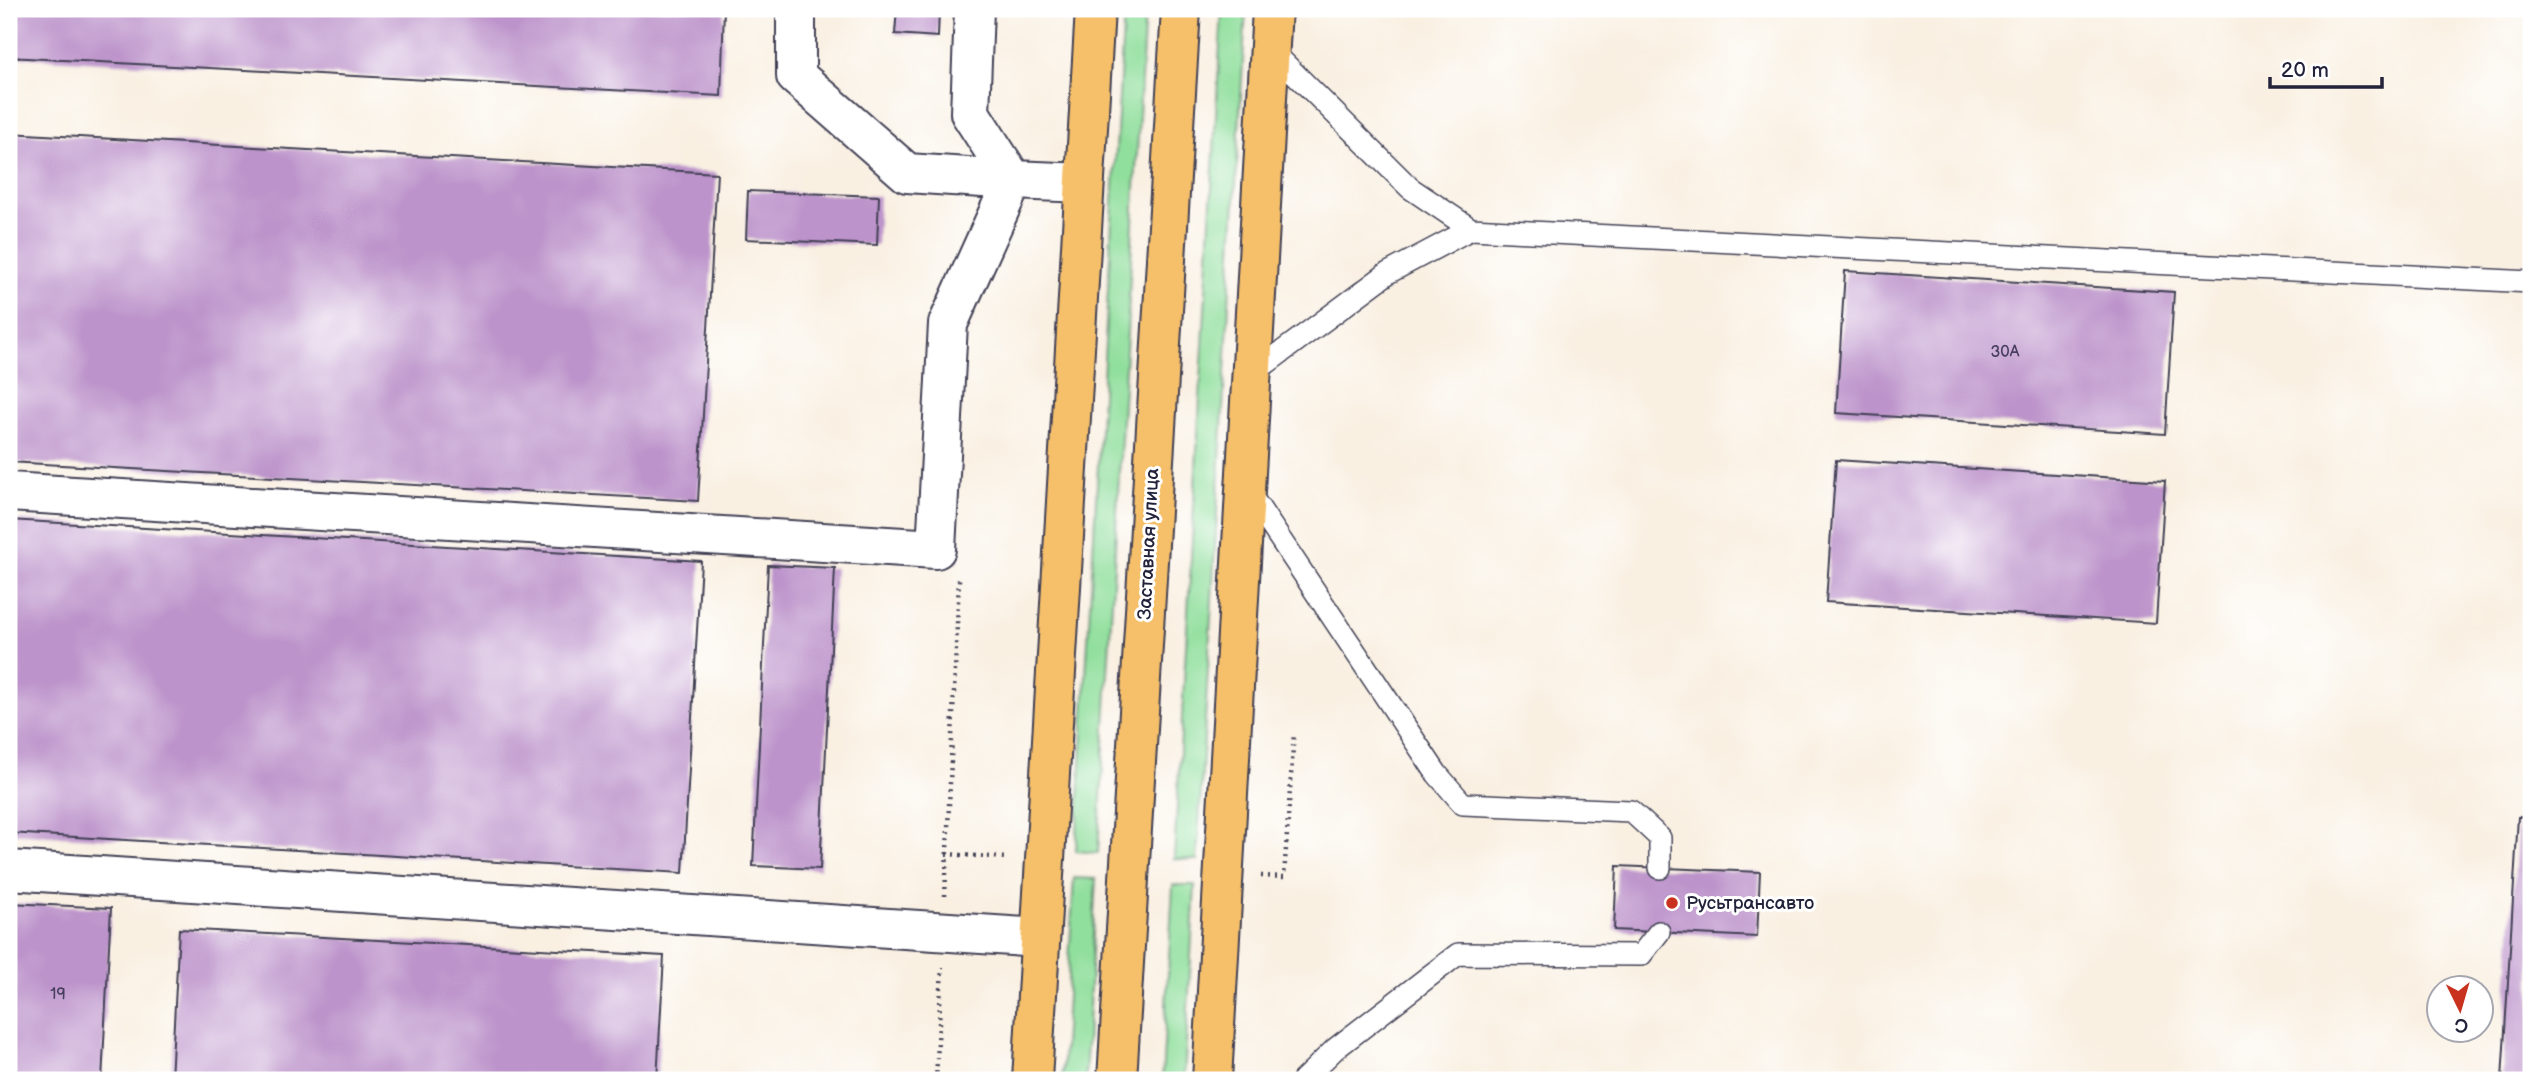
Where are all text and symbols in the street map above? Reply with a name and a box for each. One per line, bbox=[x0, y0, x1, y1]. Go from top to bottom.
scale bar bbox=[2270, 46, 2382, 90]
text: 20 m bbox=[2281, 58, 2329, 83]
house number: 30А bbox=[1991, 343, 2020, 362]
street label: Заставная улица bbox=[1134, 468, 1164, 620]
place label: Русьтрансавто bbox=[1686, 892, 1814, 915]
marker: Русьтрансавто bbox=[1664, 895, 1680, 911]
north arrow bbox=[2424, 974, 2494, 1044]
house number: 19 bbox=[50, 985, 66, 1004]
text: С bbox=[2454, 1012, 2469, 1036]

